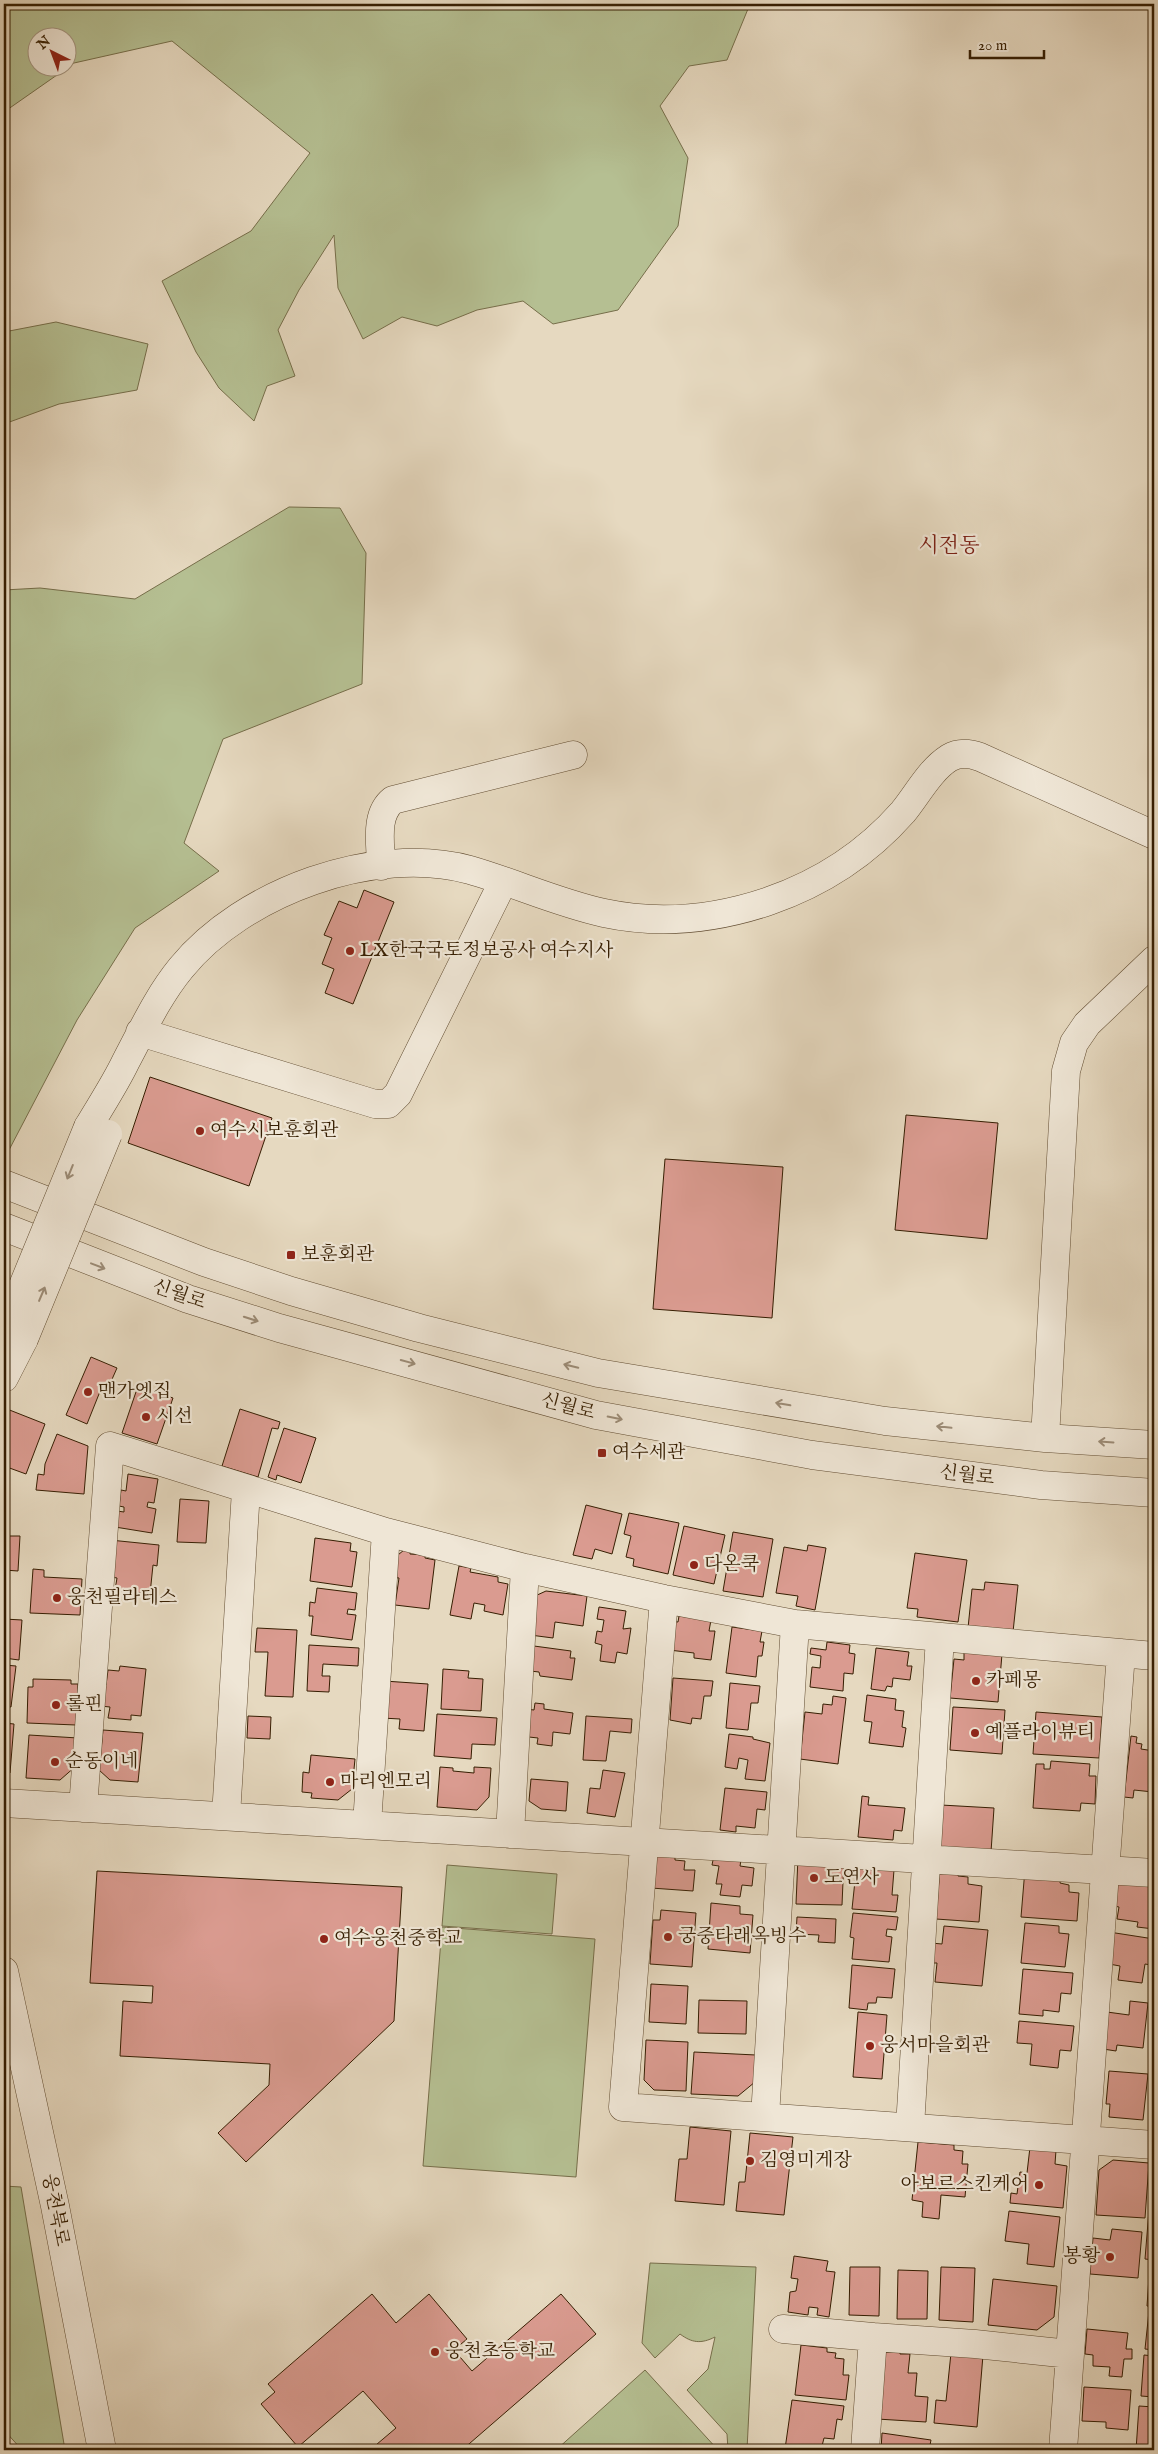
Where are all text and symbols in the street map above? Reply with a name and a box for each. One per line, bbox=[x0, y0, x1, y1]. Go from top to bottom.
north arrow bbox=[28, 28, 78, 78]
scale bar bbox=[970, 28, 1044, 60]
text: N bbox=[33, 32, 54, 54]
text: 20 m bbox=[978, 36, 1008, 55]
district label: 시전동 bbox=[919, 533, 979, 560]
place label: LX한국국토정보공사 여수지사 bbox=[360, 939, 614, 963]
marker: LX한국국토정보공사 여수지사 bbox=[344, 945, 356, 957]
place label: 여수시보훈회관 bbox=[210, 1119, 339, 1143]
marker: 여수시보훈회관 bbox=[194, 1125, 206, 1137]
one-way arrow bbox=[65, 1164, 74, 1179]
place label: 보훈회관 bbox=[301, 1243, 375, 1267]
marker: 보훈회관 bbox=[285, 1249, 297, 1261]
one-way arrow bbox=[90, 1262, 105, 1271]
street label: 신월로 bbox=[149, 1275, 209, 1315]
one-way arrow bbox=[38, 1287, 48, 1302]
one-way arrow bbox=[242, 1315, 258, 1325]
one-way arrow bbox=[399, 1358, 415, 1367]
one-way arrow bbox=[564, 1361, 580, 1370]
place label: 맨가엣집 bbox=[98, 1380, 171, 1404]
marker: 맨가엣집 bbox=[82, 1386, 94, 1398]
street label: 신월로 bbox=[538, 1388, 598, 1426]
one-way arrow bbox=[775, 1399, 791, 1409]
place label: 시선 bbox=[156, 1405, 193, 1429]
marker: 시선 bbox=[140, 1411, 152, 1423]
one-way arrow bbox=[607, 1414, 623, 1424]
one-way arrow bbox=[936, 1423, 952, 1432]
one-way arrow bbox=[1098, 1437, 1114, 1446]
place label: 여수세관 bbox=[612, 1441, 686, 1465]
marker: 여수세관 bbox=[596, 1447, 608, 1459]
street label: 신월로 bbox=[938, 1461, 996, 1491]
place label: 다온쿡 bbox=[704, 1553, 759, 1577]
marker: 다온쿡 bbox=[688, 1559, 700, 1571]
place label: 웅천필라테스 bbox=[67, 1586, 177, 1610]
marker: 웅천필라테스 bbox=[51, 1592, 63, 1604]
place label: 카페몽 bbox=[986, 1669, 1041, 1693]
marker: 카페몽 bbox=[970, 1675, 982, 1687]
place label: 롤핀 bbox=[66, 1693, 103, 1717]
marker: 롤핀 bbox=[50, 1699, 62, 1711]
place label: 예플라이뷰티 bbox=[985, 1721, 1095, 1745]
marker: 예플라이뷰티 bbox=[969, 1727, 981, 1739]
place label: 순동이네 bbox=[65, 1750, 138, 1774]
marker: 순동이네 bbox=[49, 1756, 61, 1768]
place label: 마리엔모리 bbox=[340, 1770, 432, 1794]
marker: 마리엔모리 bbox=[324, 1776, 336, 1788]
place label: 도연사 bbox=[824, 1866, 880, 1890]
marker: 도연사 bbox=[808, 1872, 820, 1884]
place label: 궁중타래옥빙수 bbox=[678, 1925, 806, 1949]
place label: 여수웅천중학교 bbox=[334, 1927, 462, 1951]
marker: 궁중타래옥빙수 bbox=[662, 1931, 674, 1943]
marker: 여수웅천중학교 bbox=[318, 1933, 330, 1945]
place label: 웅서마을회관 bbox=[880, 2034, 991, 2058]
marker: 웅서마을회관 bbox=[864, 2040, 876, 2052]
place label: 김영미게장 bbox=[760, 2149, 852, 2173]
marker: 김영미게장 bbox=[744, 2155, 756, 2167]
street label: 웅천북로 bbox=[36, 2172, 74, 2248]
place label: 아보르스킨케어 bbox=[901, 2173, 1029, 2197]
marker: 아보르스킨케어 bbox=[1033, 2179, 1045, 2191]
place label: 봉황 bbox=[1063, 2245, 1101, 2269]
marker: 봉황 bbox=[1104, 2251, 1116, 2263]
place label: 웅천초등학교 bbox=[445, 2340, 555, 2364]
marker: 웅천초등학교 bbox=[429, 2346, 441, 2358]

